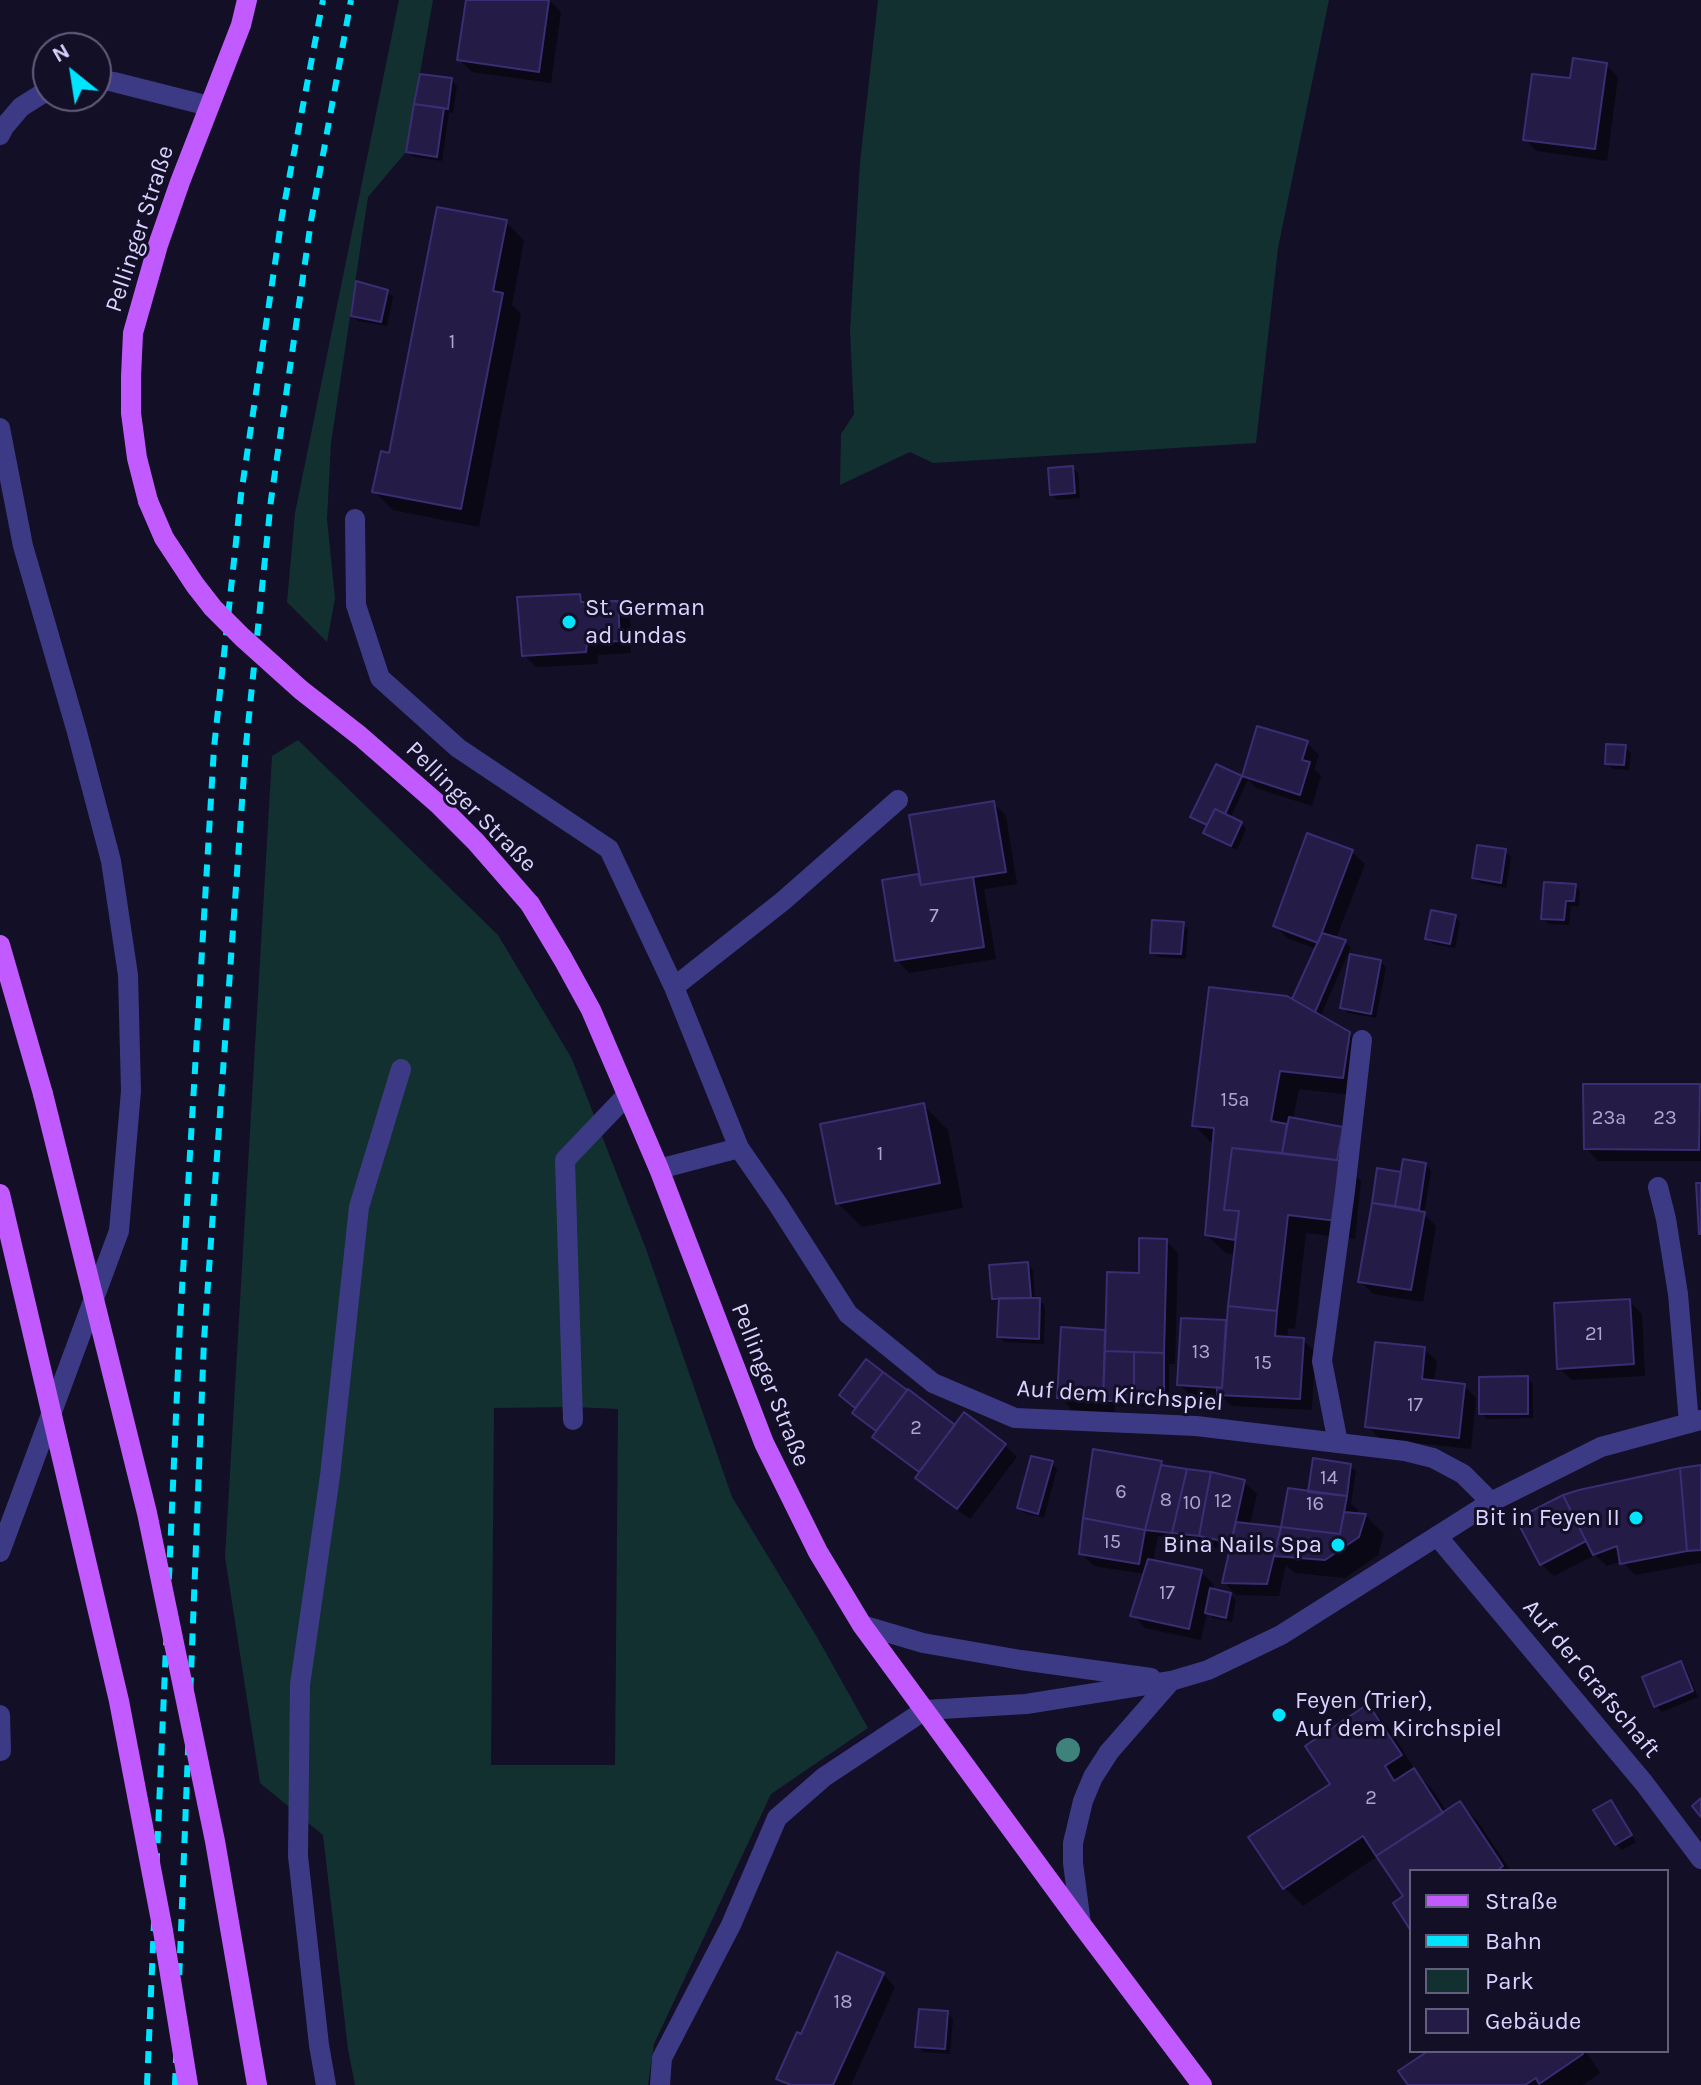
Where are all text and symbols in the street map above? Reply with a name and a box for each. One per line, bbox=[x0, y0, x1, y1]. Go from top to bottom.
north arrow bbox=[32, 32, 112, 112]
text: N bbox=[48, 38, 74, 68]
street label: Pellinger Straße bbox=[100, 142, 180, 316]
house number: 1 bbox=[449, 330, 455, 354]
place label: St. German ad undas bbox=[585, 594, 705, 650]
marker: St. German ad undas bbox=[560, 613, 578, 631]
street label: Pellinger Straße bbox=[400, 736, 542, 878]
house number: 7 bbox=[929, 904, 939, 928]
house number: 15a bbox=[1221, 1088, 1249, 1112]
house number: 23a bbox=[1592, 1106, 1626, 1130]
house number: 23 bbox=[1653, 1106, 1677, 1130]
house number: 1 bbox=[877, 1142, 883, 1166]
street label: Pellinger Straße bbox=[724, 1299, 816, 1471]
house number: 21 bbox=[1585, 1322, 1603, 1346]
house number: 13 bbox=[1192, 1340, 1210, 1364]
house number: 15 bbox=[1254, 1351, 1272, 1375]
street label: Auf dem Kirchspiel bbox=[1016, 1374, 1224, 1418]
house number: 17 bbox=[1407, 1393, 1423, 1417]
house number: 2 bbox=[910, 1416, 922, 1440]
house number: 14 bbox=[1320, 1466, 1338, 1490]
house number: 6 bbox=[1115, 1480, 1127, 1504]
house number: 8 bbox=[1160, 1488, 1172, 1512]
house number: 12 bbox=[1214, 1489, 1232, 1513]
house number: 10 bbox=[1183, 1491, 1201, 1515]
house number: 16 bbox=[1306, 1492, 1324, 1516]
place label: Bit in Feyen II bbox=[1475, 1504, 1620, 1532]
marker: Bit in Feyen II bbox=[1627, 1509, 1645, 1527]
house number: 15 bbox=[1103, 1530, 1121, 1554]
place label: Bina Nails Spa bbox=[1163, 1531, 1322, 1559]
marker: Bina Nails Spa bbox=[1329, 1536, 1347, 1554]
house number: 17 bbox=[1159, 1581, 1175, 1605]
street label: Auf der Grafschaft bbox=[1516, 1594, 1666, 1764]
place label: Feyen (Trier), Auf dem Kirchspiel bbox=[1295, 1687, 1502, 1743]
marker: Feyen (Trier), Auf dem Kirchspiel bbox=[1270, 1706, 1288, 1724]
house number: 2 bbox=[1365, 1786, 1377, 1810]
legend bbox=[1409, 1869, 1669, 2053]
text: Straße bbox=[1485, 1887, 1557, 1915]
text: Bahn bbox=[1485, 1927, 1542, 1955]
text: Park bbox=[1485, 1967, 1534, 1995]
house number: 18 bbox=[834, 1990, 852, 2014]
text: Gebäude bbox=[1485, 2007, 1581, 2035]

